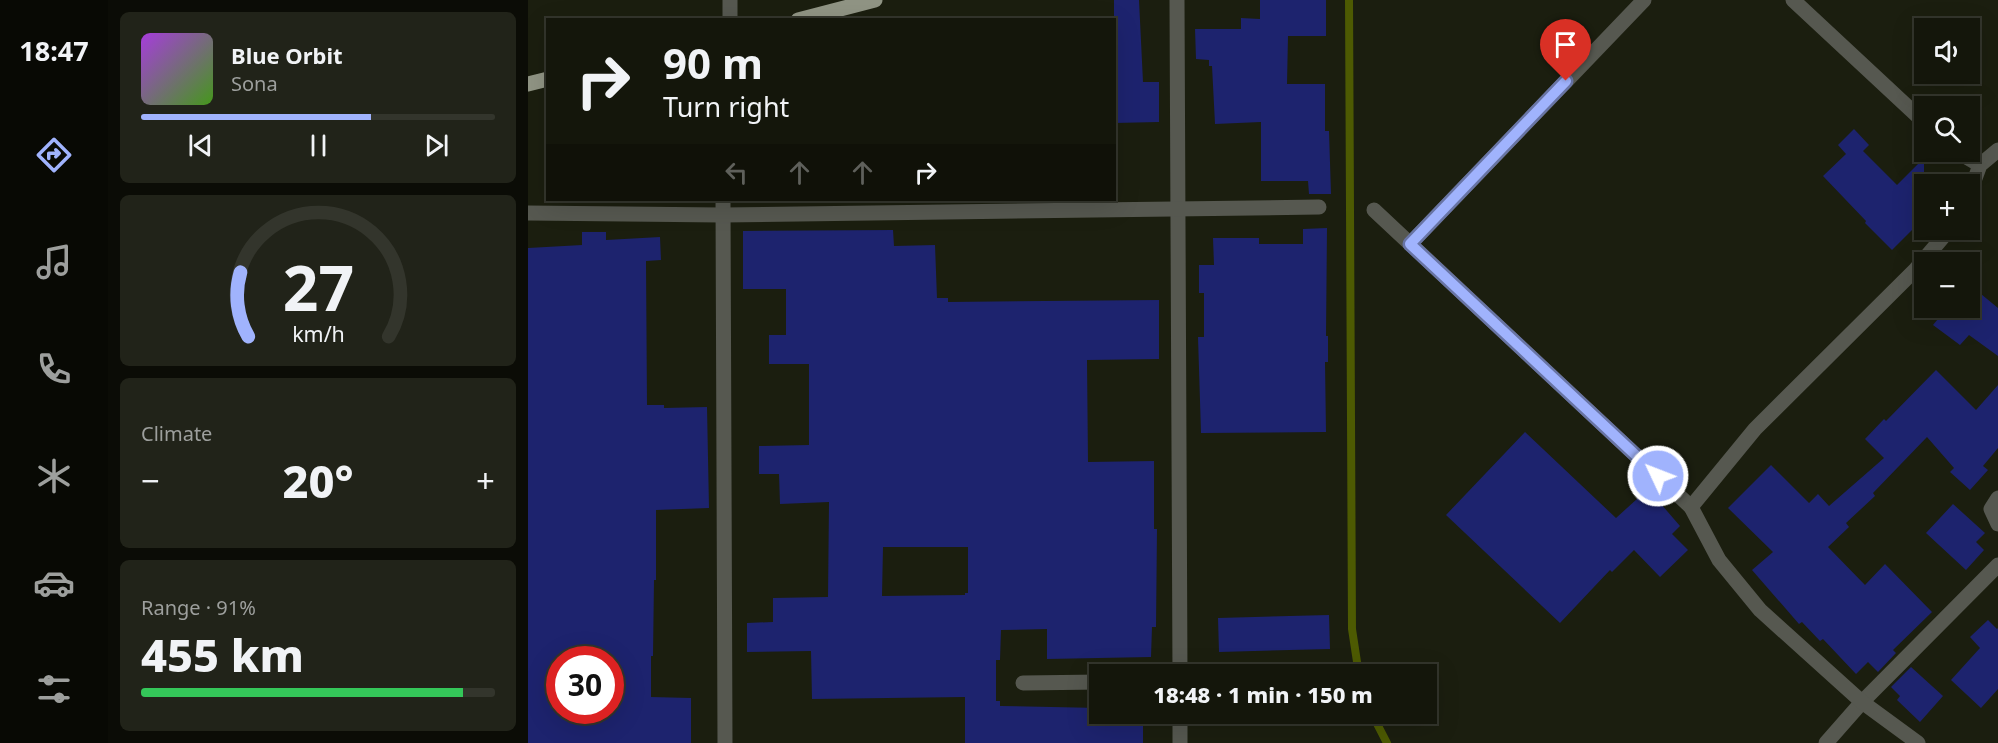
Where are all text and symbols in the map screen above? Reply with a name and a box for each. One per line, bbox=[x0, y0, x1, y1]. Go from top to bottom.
map controls bbox=[1914, 18, 1980, 318]
button: sound bbox=[1914, 18, 1980, 84]
pin bbox=[1540, 19, 1591, 81]
icon: arrive bbox=[1549, 28, 1582, 61]
text: 18:47 bbox=[19, 32, 89, 69]
text: 90 m bbox=[663, 34, 763, 91]
text: Blue Orbit bbox=[231, 40, 343, 70]
icon: right bbox=[564, 42, 642, 120]
text: Sona bbox=[231, 70, 278, 97]
text: Turn right bbox=[663, 88, 789, 125]
button: search bbox=[1914, 96, 1980, 162]
icon: previous bbox=[184, 129, 217, 162]
icon: pause bbox=[302, 129, 335, 162]
icon: next bbox=[420, 129, 453, 162]
icon: directions bbox=[33, 134, 75, 176]
icon: left bbox=[720, 156, 753, 189]
icon: ahead bbox=[783, 156, 816, 189]
icon: ahead bbox=[846, 156, 879, 189]
icon: right bbox=[909, 156, 942, 189]
button: + bbox=[1914, 174, 1980, 240]
icon: music bbox=[33, 241, 75, 283]
text: 27 bbox=[282, 244, 354, 329]
button: − bbox=[1914, 252, 1980, 318]
text: km/h bbox=[292, 320, 344, 349]
icon: phone bbox=[33, 348, 75, 390]
text: Climate bbox=[141, 420, 212, 447]
position arrow bbox=[1626, 444, 1690, 508]
text: 20° bbox=[282, 450, 354, 511]
icon: climate bbox=[33, 455, 75, 497]
text: − bbox=[141, 458, 160, 503]
text: + bbox=[476, 458, 495, 503]
icon: car bbox=[33, 562, 75, 604]
text: Range · 91% bbox=[141, 594, 256, 621]
text: 455 km bbox=[141, 624, 304, 685]
speed limit sign: 30 bbox=[546, 646, 624, 724]
icon: filters bbox=[33, 668, 75, 710]
text: 18:48 · 1 min · 150 m bbox=[1153, 679, 1373, 709]

